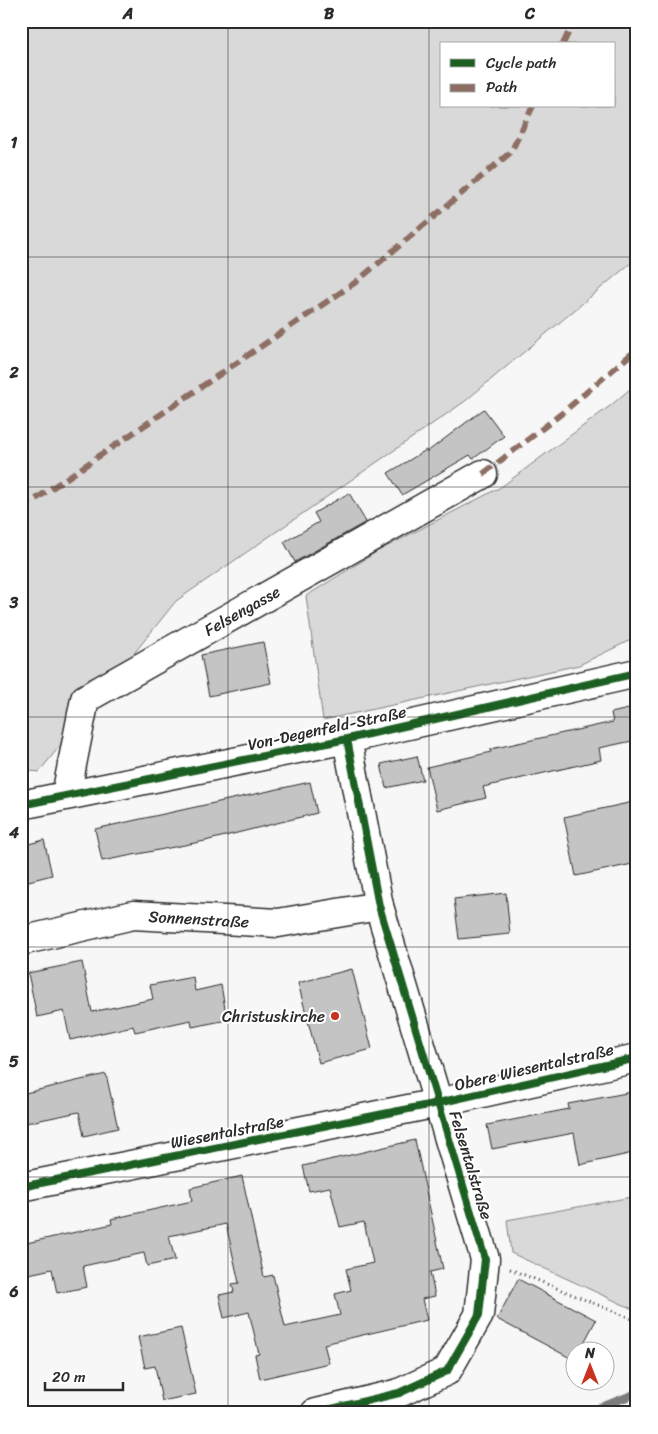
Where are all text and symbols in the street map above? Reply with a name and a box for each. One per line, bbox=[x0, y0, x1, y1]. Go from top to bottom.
text: A bbox=[122, 0, 133, 28]
text: B bbox=[324, 0, 335, 28]
text: C bbox=[524, 0, 536, 28]
legend bbox=[440, 42, 616, 108]
text: Cycle path bbox=[486, 50, 557, 76]
text: Path bbox=[486, 74, 517, 100]
text: 1 bbox=[11, 128, 18, 157]
text: 2 bbox=[8, 358, 19, 387]
street label: Felsengasse bbox=[198, 577, 286, 644]
text: 3 bbox=[9, 588, 19, 617]
street label: Von-Degenfeld-Straße bbox=[245, 697, 409, 759]
text: 4 bbox=[8, 818, 19, 847]
street label: Sonnenstraße bbox=[148, 901, 250, 936]
place label: Christuskirche bbox=[222, 1002, 325, 1031]
marker: Christuskirche bbox=[329, 1010, 341, 1022]
street label: Obere Wiesentalstraße bbox=[452, 1035, 616, 1099]
text: 5 bbox=[9, 1047, 19, 1076]
street label: Wiesentalstraße bbox=[168, 1107, 286, 1157]
street label: Felsentalstraße bbox=[441, 1107, 501, 1223]
text: 6 bbox=[8, 1277, 19, 1306]
text: N bbox=[584, 1341, 595, 1366]
north arrow bbox=[566, 1342, 616, 1392]
scale bar bbox=[45, 1359, 122, 1391]
text: 20 m bbox=[52, 1364, 86, 1390]

